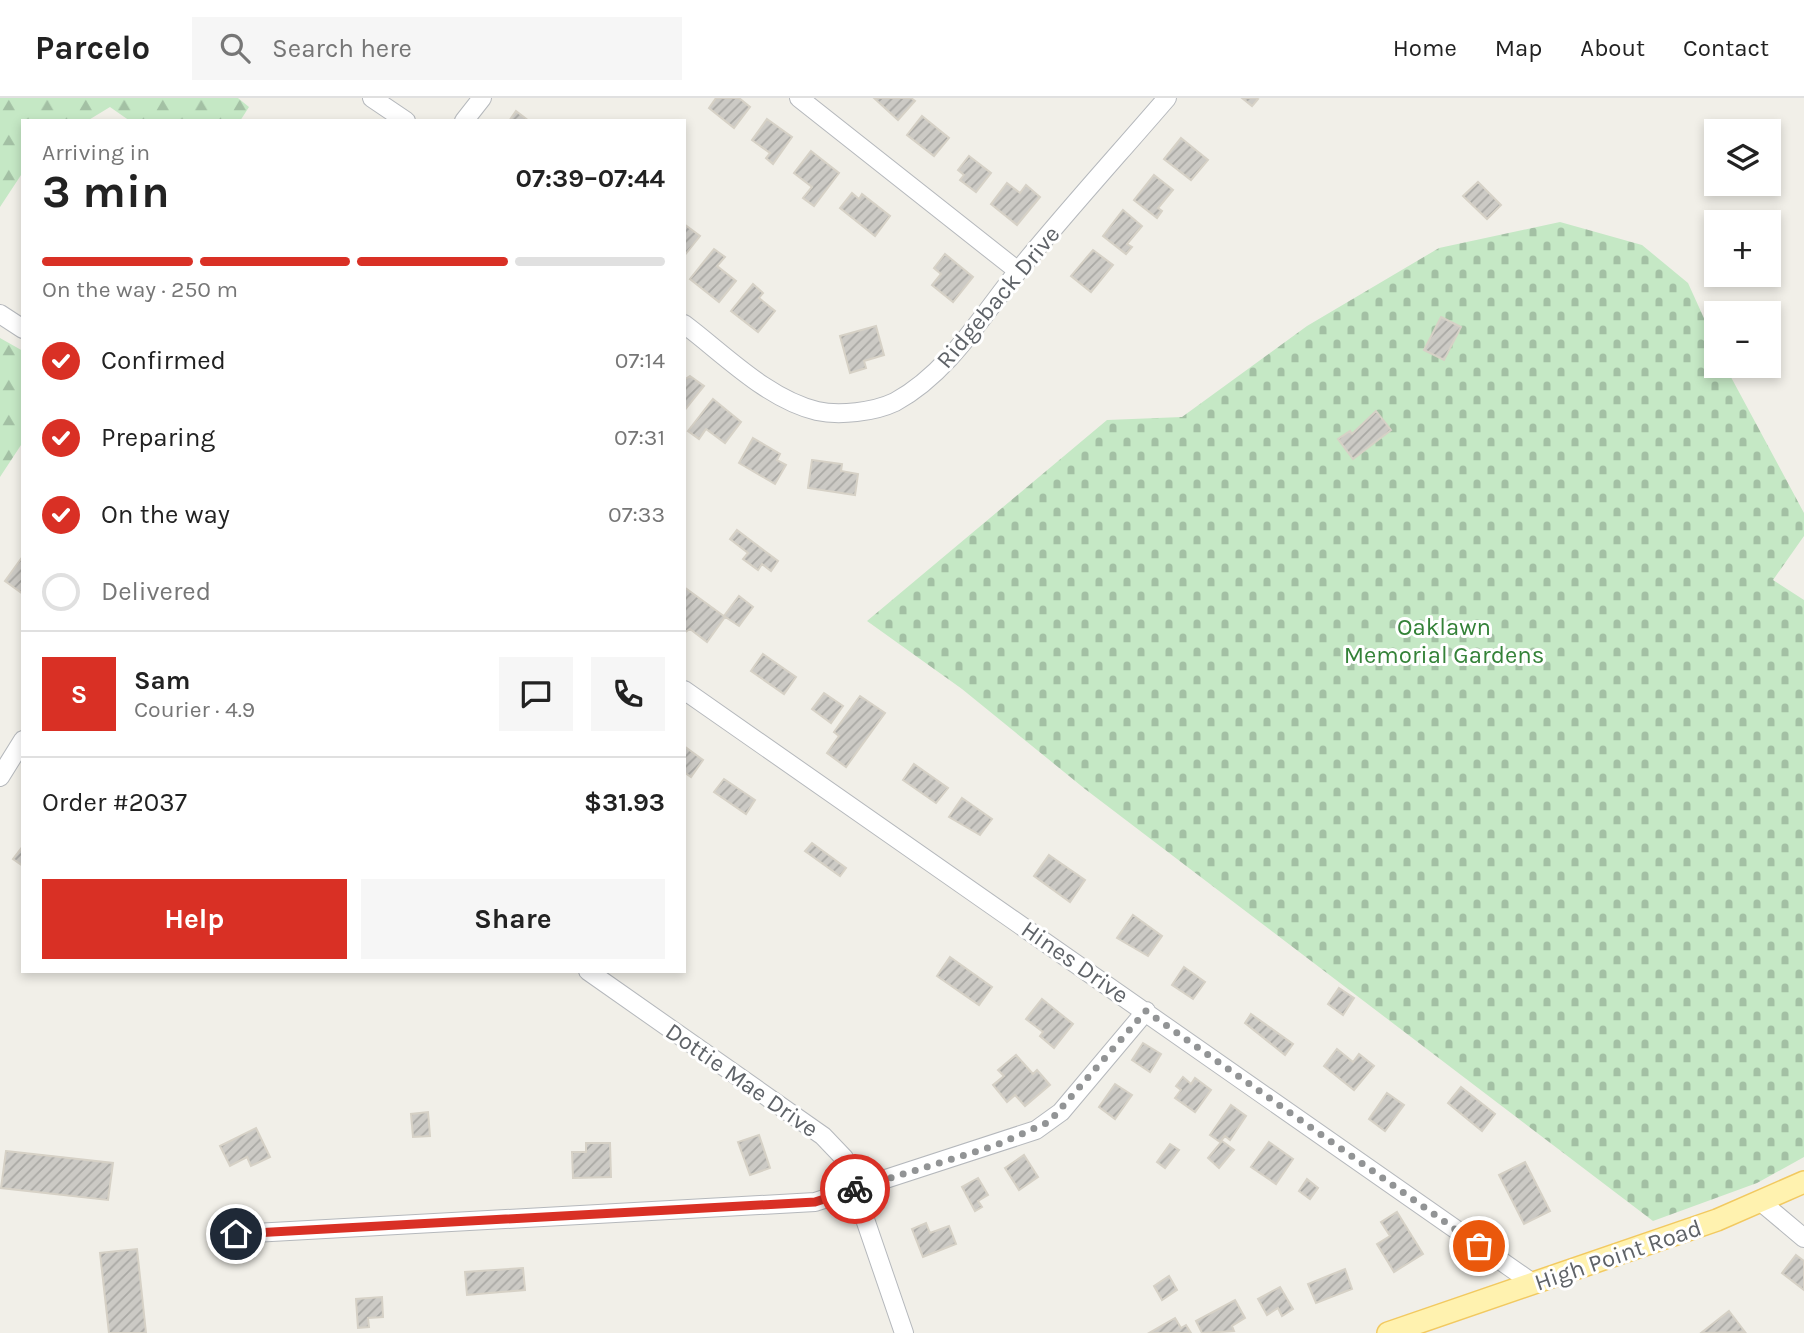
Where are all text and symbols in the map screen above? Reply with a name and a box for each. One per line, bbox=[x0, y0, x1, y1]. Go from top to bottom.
search box bbox=[192, 17, 682, 80]
text: Parcelo bbox=[35, 29, 150, 67]
icon: search bbox=[216, 29, 254, 67]
text: Search here bbox=[272, 33, 412, 64]
text: Home bbox=[1393, 34, 1457, 62]
text: Map bbox=[1495, 34, 1542, 62]
text: About bbox=[1580, 34, 1645, 62]
text: Contact bbox=[1683, 34, 1769, 62]
map controls bbox=[1704, 119, 1781, 378]
button: layers bbox=[1704, 119, 1781, 196]
text: Arriving in bbox=[42, 139, 150, 166]
text: 07:39–07:44 bbox=[516, 163, 665, 194]
text: 3 min bbox=[42, 165, 170, 219]
button: + bbox=[1704, 210, 1781, 287]
street label: Ridgeback Drive bbox=[930, 220, 1066, 374]
text: On the way · 250 m bbox=[42, 276, 238, 303]
button: − bbox=[1704, 301, 1781, 378]
icon: check bbox=[42, 342, 80, 380]
text: Confirmed bbox=[101, 345, 226, 376]
text: 07:14 bbox=[615, 347, 665, 374]
icon: check bbox=[42, 419, 80, 457]
text: Preparing bbox=[101, 422, 215, 453]
text: 07:31 bbox=[614, 424, 665, 451]
icon: check bbox=[42, 496, 80, 534]
text: On the way bbox=[101, 499, 230, 530]
text: 07:33 bbox=[608, 501, 665, 528]
text: Delivered bbox=[101, 576, 211, 607]
park label: Oaklawn Memorial Gardens bbox=[1344, 613, 1544, 669]
button: chat bbox=[499, 657, 573, 731]
button: phone bbox=[591, 657, 665, 731]
text: Sam bbox=[134, 665, 190, 696]
text: S bbox=[71, 679, 87, 710]
text: Courier · 4.9 bbox=[134, 696, 255, 723]
text: Order #2037 bbox=[42, 787, 187, 818]
text: $31.93 bbox=[584, 787, 665, 818]
button: Help bbox=[42, 879, 347, 959]
button: Share bbox=[361, 879, 665, 959]
street label: Hines Drive bbox=[1016, 915, 1134, 1009]
street label: Dottie Mae Drive bbox=[660, 1017, 824, 1143]
courier bbox=[820, 1154, 890, 1224]
icon: bike bbox=[836, 1170, 874, 1208]
pin bbox=[206, 1204, 266, 1264]
street label: High Point Road bbox=[1531, 1213, 1705, 1297]
icon: home bbox=[217, 1215, 255, 1253]
pin bbox=[1449, 1216, 1509, 1276]
icon: bag bbox=[1460, 1227, 1498, 1265]

